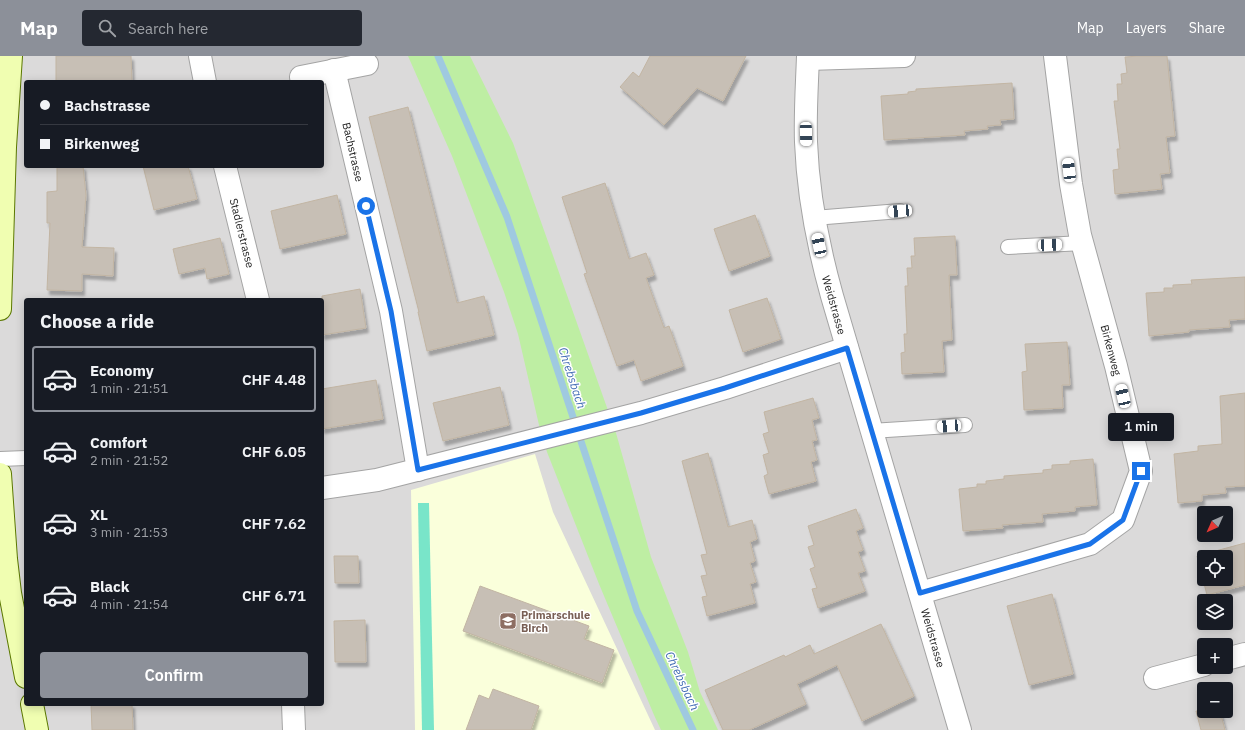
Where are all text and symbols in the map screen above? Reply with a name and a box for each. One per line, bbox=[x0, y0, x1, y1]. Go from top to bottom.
search box bbox=[82, 10, 362, 46]
text: Map bbox=[20, 16, 58, 40]
icon: search bbox=[96, 17, 118, 39]
text: Search here bbox=[128, 19, 208, 38]
text: Map bbox=[1077, 19, 1104, 37]
text: Layers bbox=[1126, 19, 1167, 37]
text: Share bbox=[1189, 19, 1225, 37]
text: Bachstrasse bbox=[64, 96, 150, 115]
street label: Bachstrasse bbox=[339, 121, 367, 183]
car bbox=[800, 122, 812, 146]
text: Birkenweg bbox=[64, 134, 139, 153]
car bbox=[1062, 157, 1076, 183]
street label: Stadlerstrasse bbox=[227, 197, 257, 269]
route start bbox=[357, 197, 375, 215]
car bbox=[888, 204, 912, 218]
car bbox=[811, 232, 827, 258]
car bbox=[1038, 239, 1062, 251]
street label: Weidstrasse bbox=[819, 274, 849, 336]
text: Choose a ride bbox=[40, 310, 154, 333]
street label: Birkenweg bbox=[1098, 323, 1125, 377]
water label: Chrebsbach bbox=[556, 345, 589, 411]
icon: car bbox=[42, 361, 78, 397]
text: Economy bbox=[90, 361, 154, 380]
text: CHF 4.48 bbox=[242, 370, 306, 389]
text: 1 min · 21:51 bbox=[90, 380, 168, 397]
car bbox=[1114, 383, 1132, 409]
callout: 1 min bbox=[1108, 413, 1174, 441]
text: 1 min bbox=[1124, 418, 1158, 435]
car bbox=[937, 419, 961, 433]
icon: car bbox=[42, 433, 78, 469]
text: Comfort bbox=[90, 433, 147, 452]
text: CHF 6.05 bbox=[242, 442, 306, 461]
text: 2 min · 21:52 bbox=[90, 452, 168, 469]
route end bbox=[1132, 462, 1150, 480]
icon: car bbox=[42, 505, 78, 541]
text: XL bbox=[90, 505, 108, 524]
north arrow bbox=[1197, 506, 1233, 542]
map controls bbox=[1197, 506, 1233, 718]
text: CHF 7.62 bbox=[242, 514, 306, 533]
text: 3 min · 21:53 bbox=[90, 524, 168, 541]
button: locate bbox=[1197, 550, 1233, 586]
icon: car bbox=[42, 577, 78, 613]
text: Black bbox=[90, 577, 130, 596]
text: CHF 6.71 bbox=[242, 586, 306, 605]
button: layers bbox=[1197, 594, 1233, 630]
text: 4 min · 21:54 bbox=[90, 596, 168, 613]
street label: Weidstrasse bbox=[918, 607, 948, 669]
place label: Primarschule Birch bbox=[521, 608, 590, 635]
school or university icon: Primarschule Birch bbox=[498, 611, 518, 631]
button: + bbox=[1197, 638, 1233, 674]
water label: Chrebsbach bbox=[662, 649, 703, 713]
button: Confirm bbox=[40, 652, 308, 698]
button: − bbox=[1197, 682, 1233, 718]

